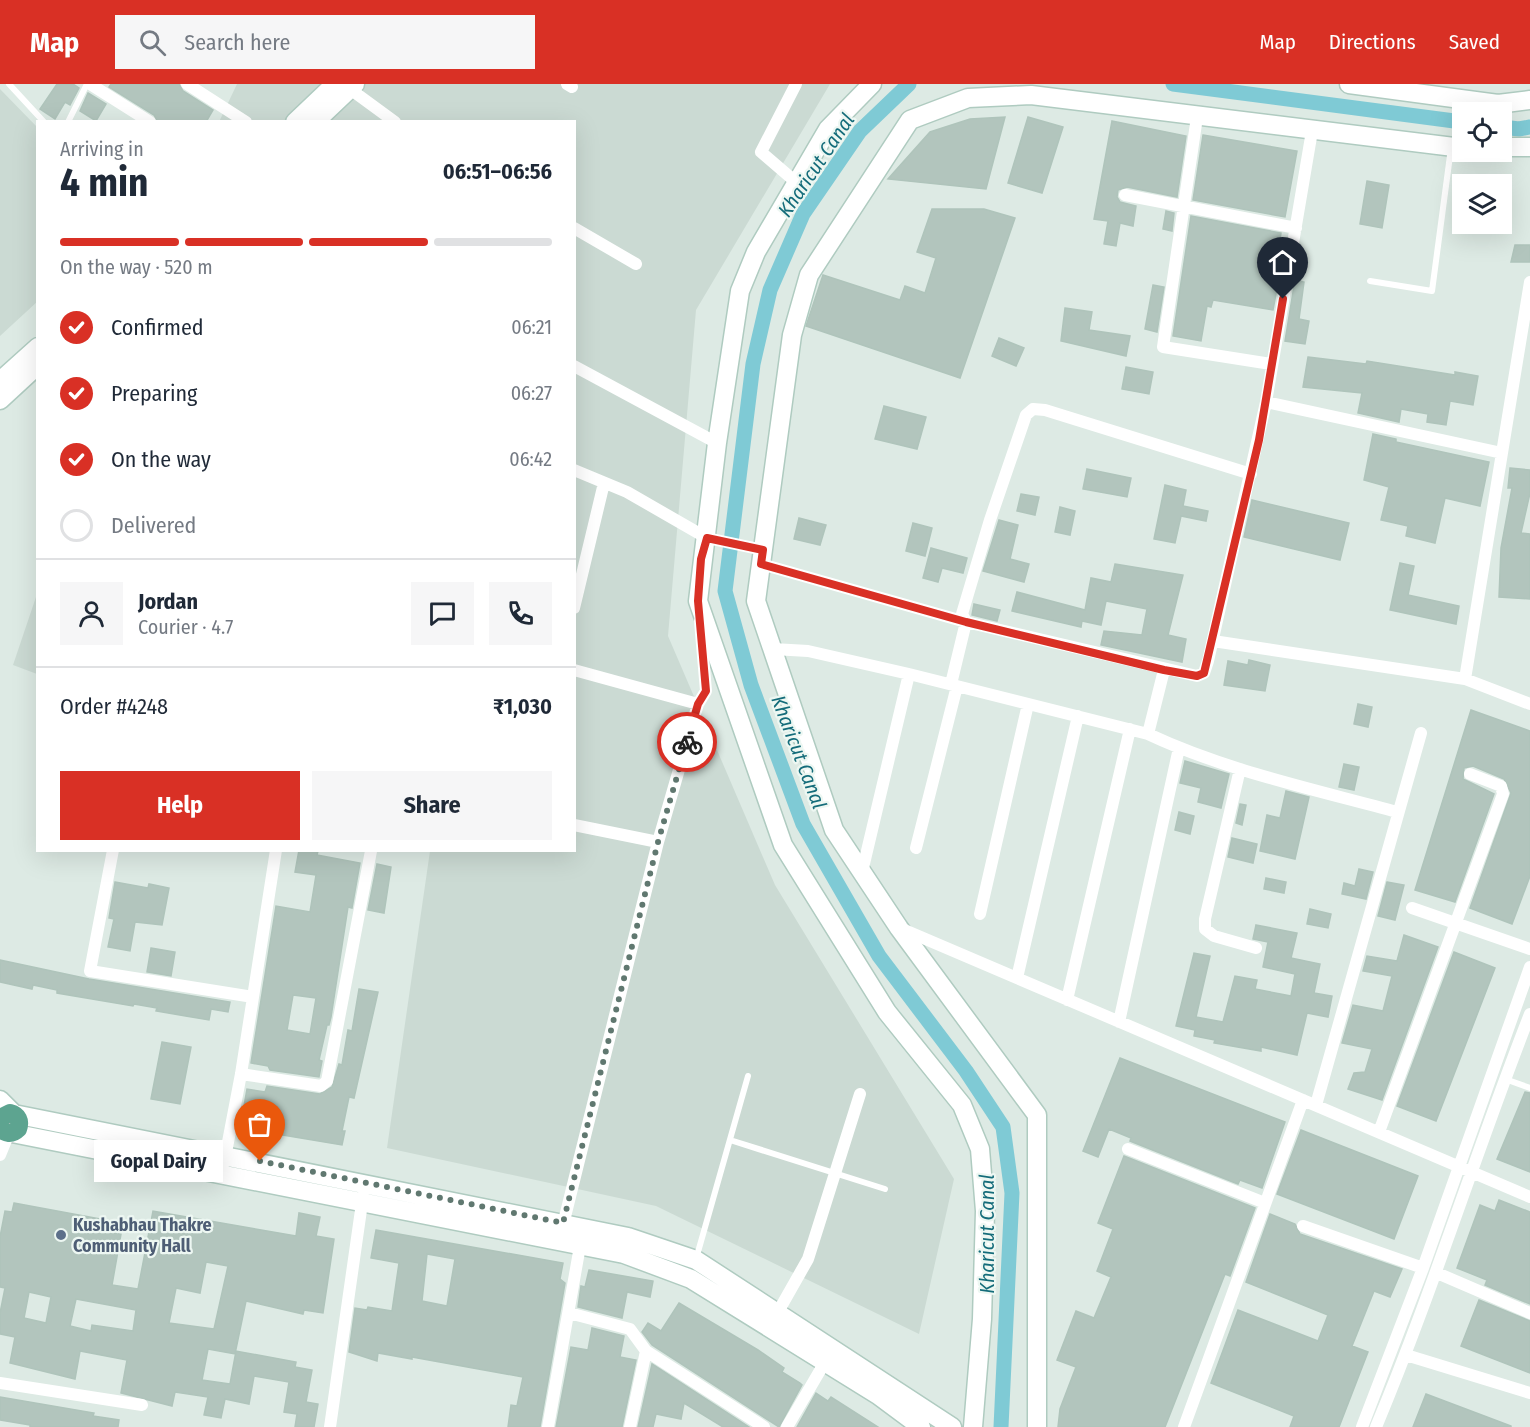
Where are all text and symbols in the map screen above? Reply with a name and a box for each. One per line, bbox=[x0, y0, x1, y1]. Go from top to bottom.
search box bbox=[115, 15, 535, 69]
text: Map bbox=[30, 26, 79, 59]
icon: search bbox=[136, 26, 169, 59]
text: Search here bbox=[184, 29, 290, 56]
text: Map bbox=[1259, 29, 1296, 55]
text: Directions bbox=[1329, 29, 1416, 55]
text: Saved bbox=[1449, 29, 1500, 55]
map controls bbox=[1452, 102, 1512, 234]
button: locate bbox=[1452, 102, 1512, 162]
water label: Kharicut Canal bbox=[773, 109, 859, 221]
text: Arriving in bbox=[60, 137, 144, 161]
text: 06:51–06:56 bbox=[443, 158, 552, 185]
text: 4 min bbox=[60, 160, 148, 206]
button: layers bbox=[1452, 174, 1512, 234]
pin bbox=[1257, 237, 1308, 299]
icon: home bbox=[1266, 246, 1299, 279]
text: On the way · 520 m bbox=[60, 255, 213, 279]
icon: check bbox=[60, 311, 93, 344]
text: Confirmed bbox=[111, 314, 204, 341]
text: 06:21 bbox=[511, 315, 552, 339]
icon: check bbox=[60, 377, 93, 410]
text: Preparing bbox=[111, 380, 197, 407]
text: 06:27 bbox=[511, 381, 552, 405]
icon: check bbox=[60, 443, 93, 476]
text: On the way bbox=[111, 446, 211, 473]
text: 06:42 bbox=[509, 447, 552, 471]
text: Delivered bbox=[111, 512, 196, 539]
button: person bbox=[60, 582, 123, 645]
button: chat bbox=[411, 582, 474, 645]
button: phone bbox=[489, 582, 552, 645]
text: Jordan bbox=[138, 588, 198, 615]
text: Courier · 4.7 bbox=[138, 615, 233, 639]
water label: Kharicut Canal bbox=[766, 692, 832, 812]
text: Order #4248 bbox=[60, 693, 168, 720]
text: ₹1,030 bbox=[493, 693, 552, 720]
courier bbox=[657, 712, 717, 772]
icon: bike bbox=[671, 726, 704, 759]
button: Help bbox=[60, 771, 300, 840]
button: Share bbox=[312, 771, 552, 840]
pin bbox=[234, 1099, 285, 1161]
icon: bag bbox=[243, 1108, 276, 1141]
callout: Gopal Dairy bbox=[95, 1140, 224, 1182]
text: Gopal Dairy bbox=[110, 1149, 207, 1173]
water label: Kharicut Canal bbox=[975, 1174, 999, 1294]
place label: Kushabhau Thakre Community Hall bbox=[73, 1214, 212, 1257]
marker: Kushabhau Thakre Community Hall bbox=[54, 1228, 68, 1242]

